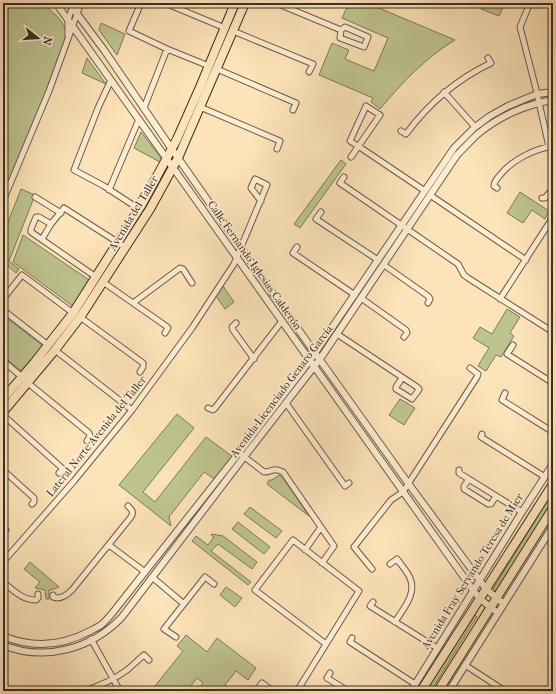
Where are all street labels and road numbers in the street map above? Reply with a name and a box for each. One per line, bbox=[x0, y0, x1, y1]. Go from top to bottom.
street label: Avenida del Taller bbox=[105, 173, 161, 254]
street label: Calle Fernando Iglesias Calderón bbox=[205, 198, 305, 333]
street label: Avenida Licenciado Genaro García bbox=[227, 322, 336, 461]
street label: Lateral Norte Avenida del Taller bbox=[44, 373, 149, 499]
street label: Avenida Fray Servando Teresa de Mier bbox=[418, 491, 526, 653]

